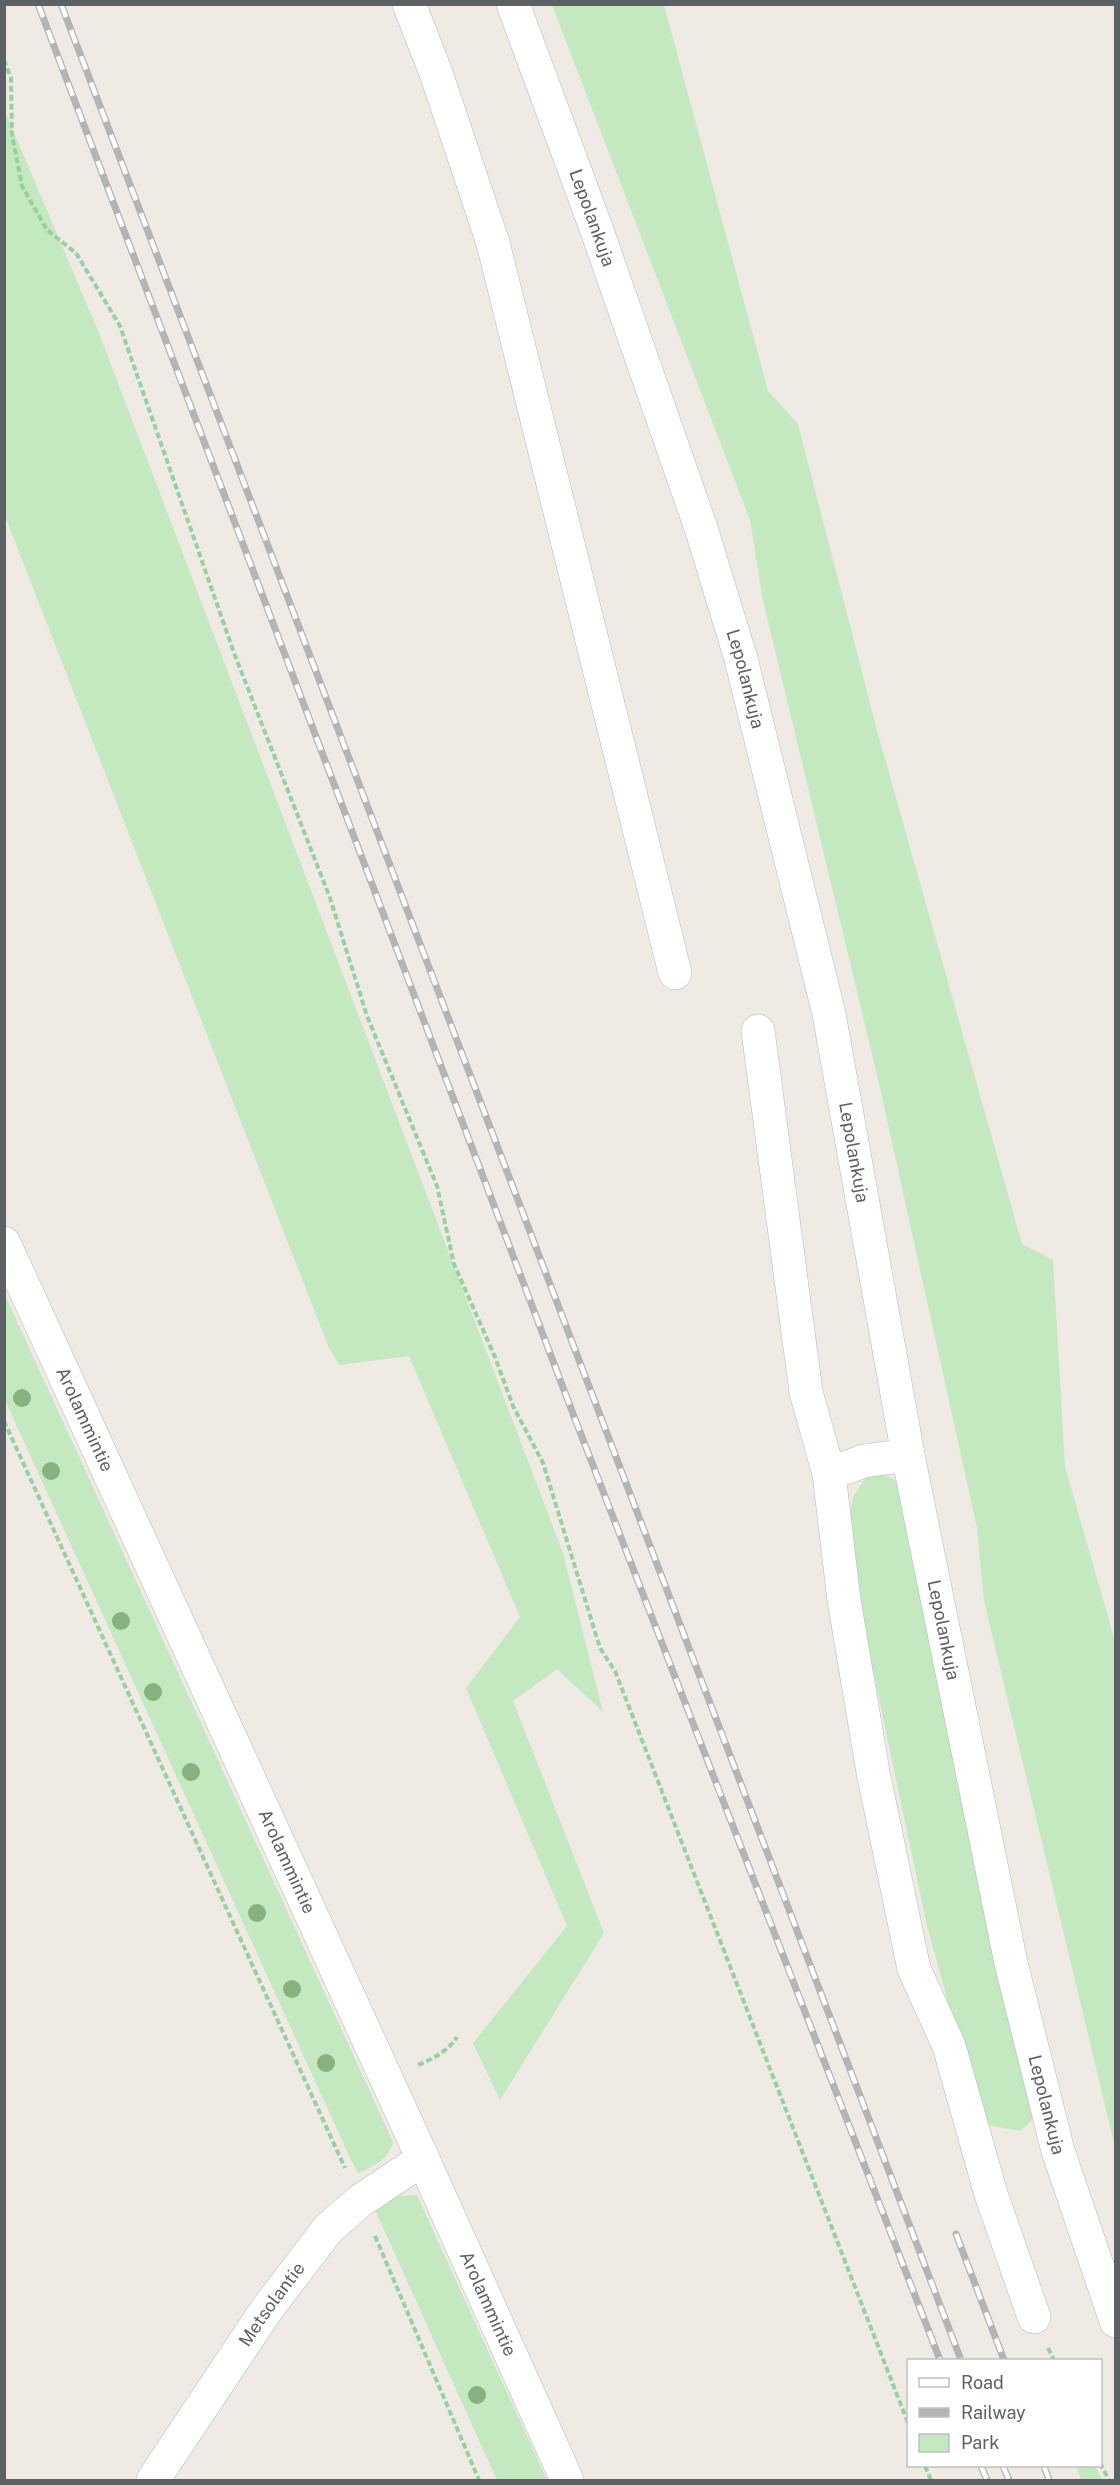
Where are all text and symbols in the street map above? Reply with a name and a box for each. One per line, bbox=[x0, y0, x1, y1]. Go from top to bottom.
street label: Lepolankuja bbox=[565, 166, 620, 269]
street label: Lepolankuja bbox=[722, 626, 769, 731]
street label: Lepolankuja bbox=[835, 1100, 874, 1204]
street label: Arolammintie bbox=[52, 1364, 118, 1475]
street label: Lepolankuja bbox=[924, 1578, 964, 1682]
street label: Arolammintie bbox=[254, 1806, 320, 1917]
street label: Lepolankuja bbox=[1024, 2053, 1069, 2157]
street label: Arolammintie bbox=[456, 2248, 521, 2359]
street label: Metsolantie bbox=[234, 2258, 309, 2350]
legend bbox=[907, 2359, 1102, 2467]
text: Road bbox=[961, 2372, 1004, 2393]
text: Railway bbox=[961, 2402, 1026, 2423]
text: Park bbox=[961, 2432, 999, 2453]

